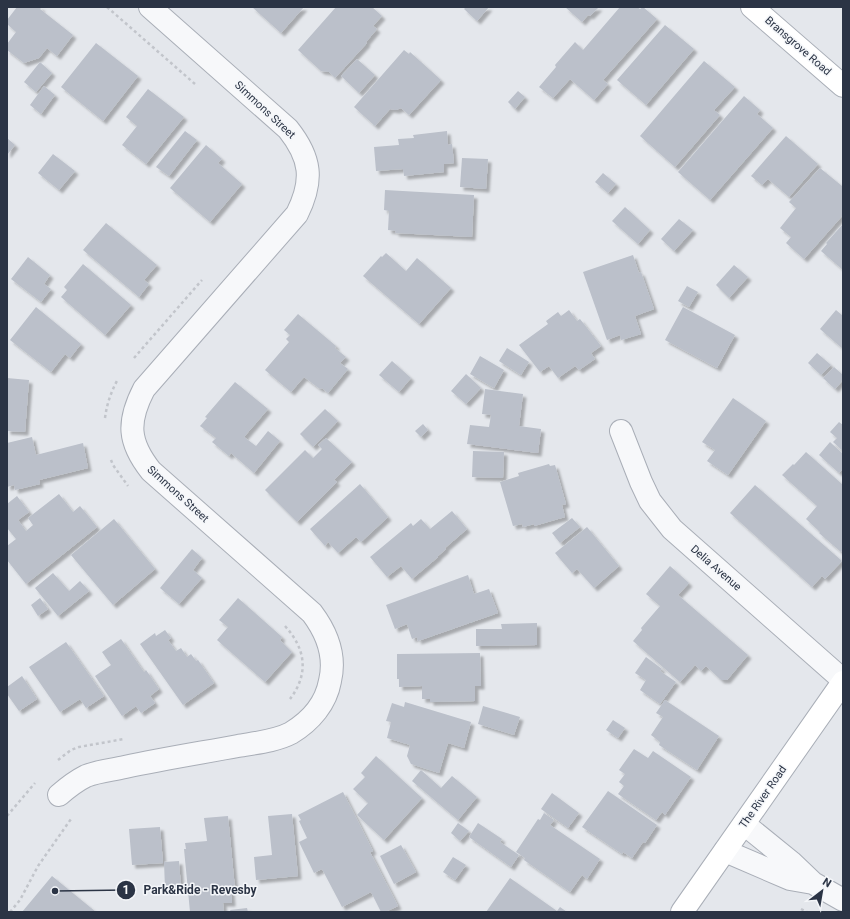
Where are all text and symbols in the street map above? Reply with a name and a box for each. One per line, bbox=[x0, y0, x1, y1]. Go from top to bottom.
street label: Bransgrove Road bbox=[762, 14, 834, 78]
street label: Simmons Street bbox=[232, 79, 298, 142]
street label: Simmons Street bbox=[145, 463, 212, 525]
street label: Delia Avenue bbox=[688, 542, 744, 594]
street label: The River Road bbox=[737, 763, 789, 831]
north arrow bbox=[802, 871, 842, 911]
text: N bbox=[820, 875, 834, 891]
callout: Park&Ride - Revesby bbox=[116, 878, 265, 902]
text: 1 bbox=[123, 883, 129, 897]
text: Park&Ride - Revesby bbox=[143, 883, 257, 897]

